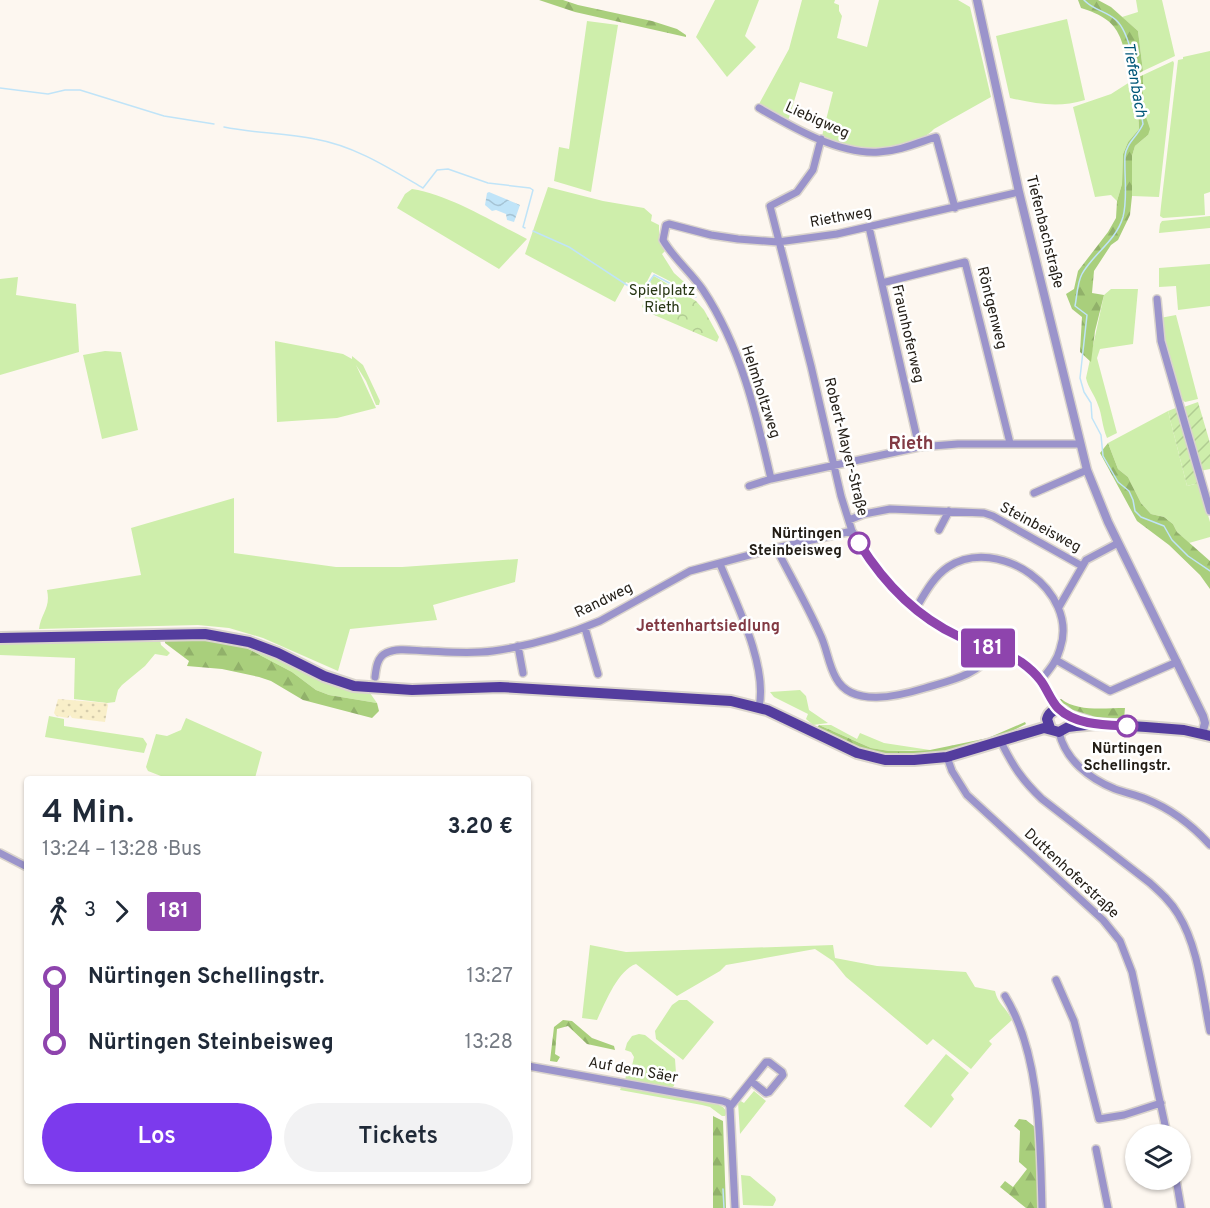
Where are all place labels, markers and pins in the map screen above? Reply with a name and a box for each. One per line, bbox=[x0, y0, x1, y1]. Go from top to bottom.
place label: Nürtingen Steinbeisweg bbox=[749, 525, 842, 561]
marker: Nürtingen Steinbeisweg bbox=[848, 532, 870, 554]
marker: Nürtingen Schellingstr. bbox=[1116, 715, 1138, 737]
place label: Nürtingen Schellingstr. bbox=[1084, 740, 1171, 776]

